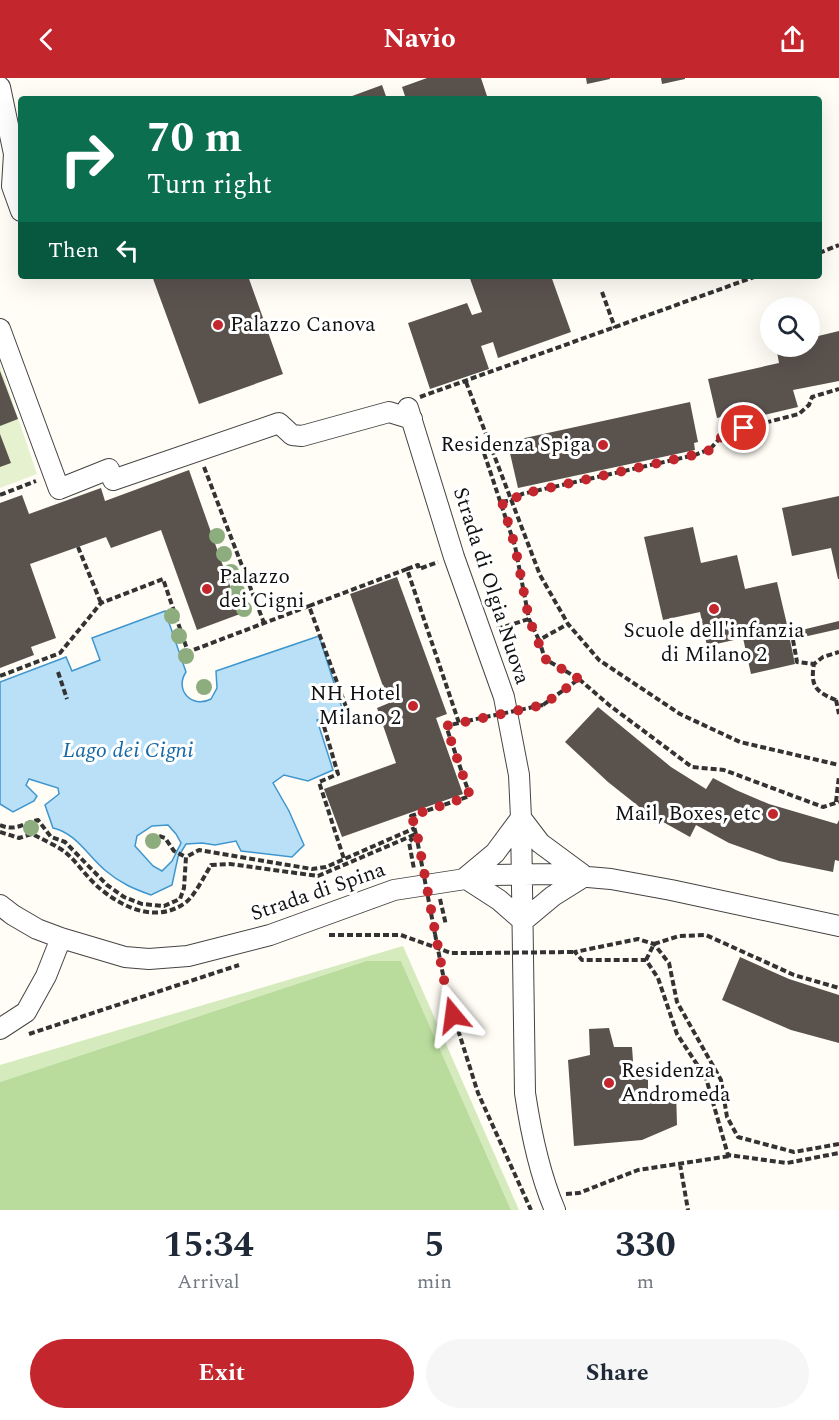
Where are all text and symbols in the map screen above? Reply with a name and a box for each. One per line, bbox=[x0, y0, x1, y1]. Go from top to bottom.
text: Navio bbox=[383, 18, 456, 60]
icon: back bbox=[30, 23, 63, 56]
icon: share bbox=[776, 23, 809, 56]
text: 70 m bbox=[147, 107, 242, 170]
icon: right bbox=[48, 120, 126, 198]
text: Turn right bbox=[147, 164, 272, 206]
text: Then bbox=[48, 234, 99, 267]
icon: left bbox=[111, 234, 144, 267]
map controls bbox=[760, 297, 820, 357]
button: search bbox=[760, 297, 820, 357]
place label: Palazzo Canova bbox=[230, 309, 376, 341]
marker: Palazzo Canova bbox=[211, 318, 225, 332]
pin bbox=[718, 402, 769, 453]
icon: arrive bbox=[727, 411, 760, 444]
place label: Residenza Spiga bbox=[440, 429, 592, 461]
marker: Residenza Spiga bbox=[596, 438, 610, 452]
street label: Strada di Olgia Nuova bbox=[444, 483, 538, 689]
place label: Palazzo dei Cigni bbox=[219, 561, 305, 617]
marker: Palazzo dei Cigni bbox=[200, 582, 214, 596]
marker: Scuole dell'infanzia di Milano 2 bbox=[707, 602, 721, 616]
place label: Scuole dell'infanzia di Milano 2 bbox=[623, 615, 805, 671]
place label: NH Hotel Milano 2 bbox=[310, 678, 401, 734]
marker: NH Hotel Milano 2 bbox=[406, 699, 420, 713]
water label: Lago dei Cigni bbox=[62, 734, 194, 767]
place label: Mail, Boxes, etc bbox=[615, 798, 761, 830]
marker: Mail, Boxes, etc bbox=[766, 807, 780, 821]
street label: Strada di Spina bbox=[246, 854, 390, 930]
position arrow bbox=[421, 983, 485, 1047]
place label: Residenza Andromeda bbox=[621, 1055, 731, 1111]
marker: Residenza Andromeda bbox=[602, 1076, 616, 1090]
text: 15:34 bbox=[163, 1218, 254, 1273]
text: 5 bbox=[424, 1218, 445, 1273]
text: 330 bbox=[615, 1218, 676, 1273]
text: Arrival bbox=[177, 1267, 240, 1297]
text: min bbox=[417, 1267, 452, 1297]
text: m bbox=[637, 1267, 654, 1297]
button: Exit bbox=[30, 1339, 414, 1408]
button: Share bbox=[426, 1339, 809, 1408]

